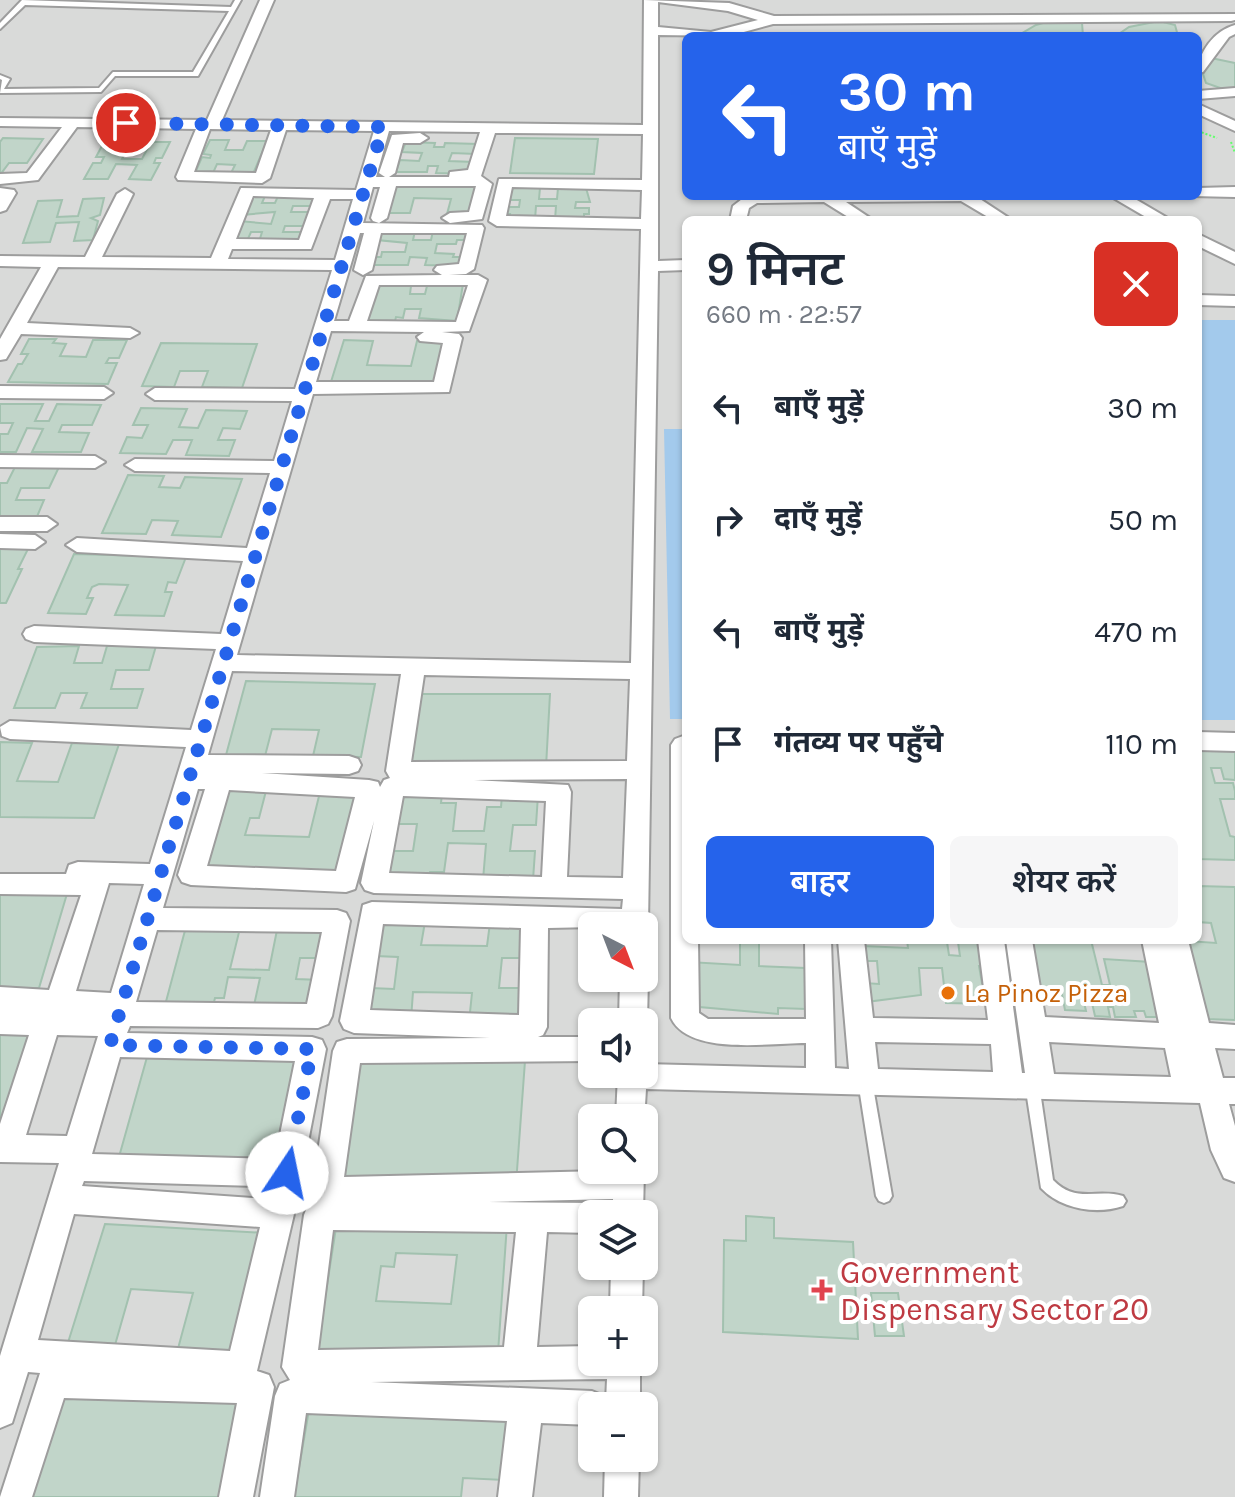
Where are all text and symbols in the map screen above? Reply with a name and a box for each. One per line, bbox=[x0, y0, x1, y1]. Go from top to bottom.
text: 30 m bbox=[838, 59, 976, 124]
icon: left bbox=[706, 64, 810, 168]
pin bbox=[92, 89, 160, 157]
icon: arrive bbox=[104, 101, 148, 145]
text: बाएँ मुड़ें bbox=[838, 126, 937, 168]
text: 9 मिनट bbox=[706, 241, 844, 297]
button: close bbox=[1094, 242, 1178, 326]
text: 660 m · 22:57 bbox=[706, 299, 862, 330]
icon: left bbox=[706, 386, 750, 430]
text: बाएँ मुड़ें bbox=[774, 388, 864, 424]
text: 30 m bbox=[1107, 390, 1178, 426]
icon: right bbox=[706, 498, 750, 542]
text: दाएँ मुड़ें bbox=[774, 500, 862, 536]
text: 50 m bbox=[1108, 502, 1178, 538]
icon: left bbox=[706, 610, 750, 654]
text: बाएँ मुड़ें bbox=[774, 612, 864, 648]
text: 470 m bbox=[1094, 614, 1178, 650]
icon: arrive bbox=[706, 722, 750, 766]
text: गंतव्य पर पहुँचे bbox=[774, 724, 943, 760]
text: 110 m bbox=[1105, 726, 1178, 762]
button: बाहर bbox=[706, 836, 934, 928]
button: शेयर करें bbox=[950, 836, 1178, 928]
north arrow bbox=[578, 912, 658, 992]
map controls bbox=[578, 912, 658, 1472]
place label: La Pinoz Pizza bbox=[964, 978, 1128, 1009]
marker: La Pinoz Pizza bbox=[939, 984, 957, 1002]
button: sound bbox=[578, 1008, 658, 1088]
button: search bbox=[578, 1104, 658, 1184]
position arrow bbox=[245, 1131, 329, 1215]
button: layers bbox=[578, 1200, 658, 1280]
place label: Government Dispensary Sector 20 bbox=[840, 1254, 1149, 1328]
marker: Government Dispensary Sector 20 bbox=[811, 1279, 833, 1301]
button: + bbox=[578, 1296, 658, 1376]
button: − bbox=[578, 1392, 658, 1472]

